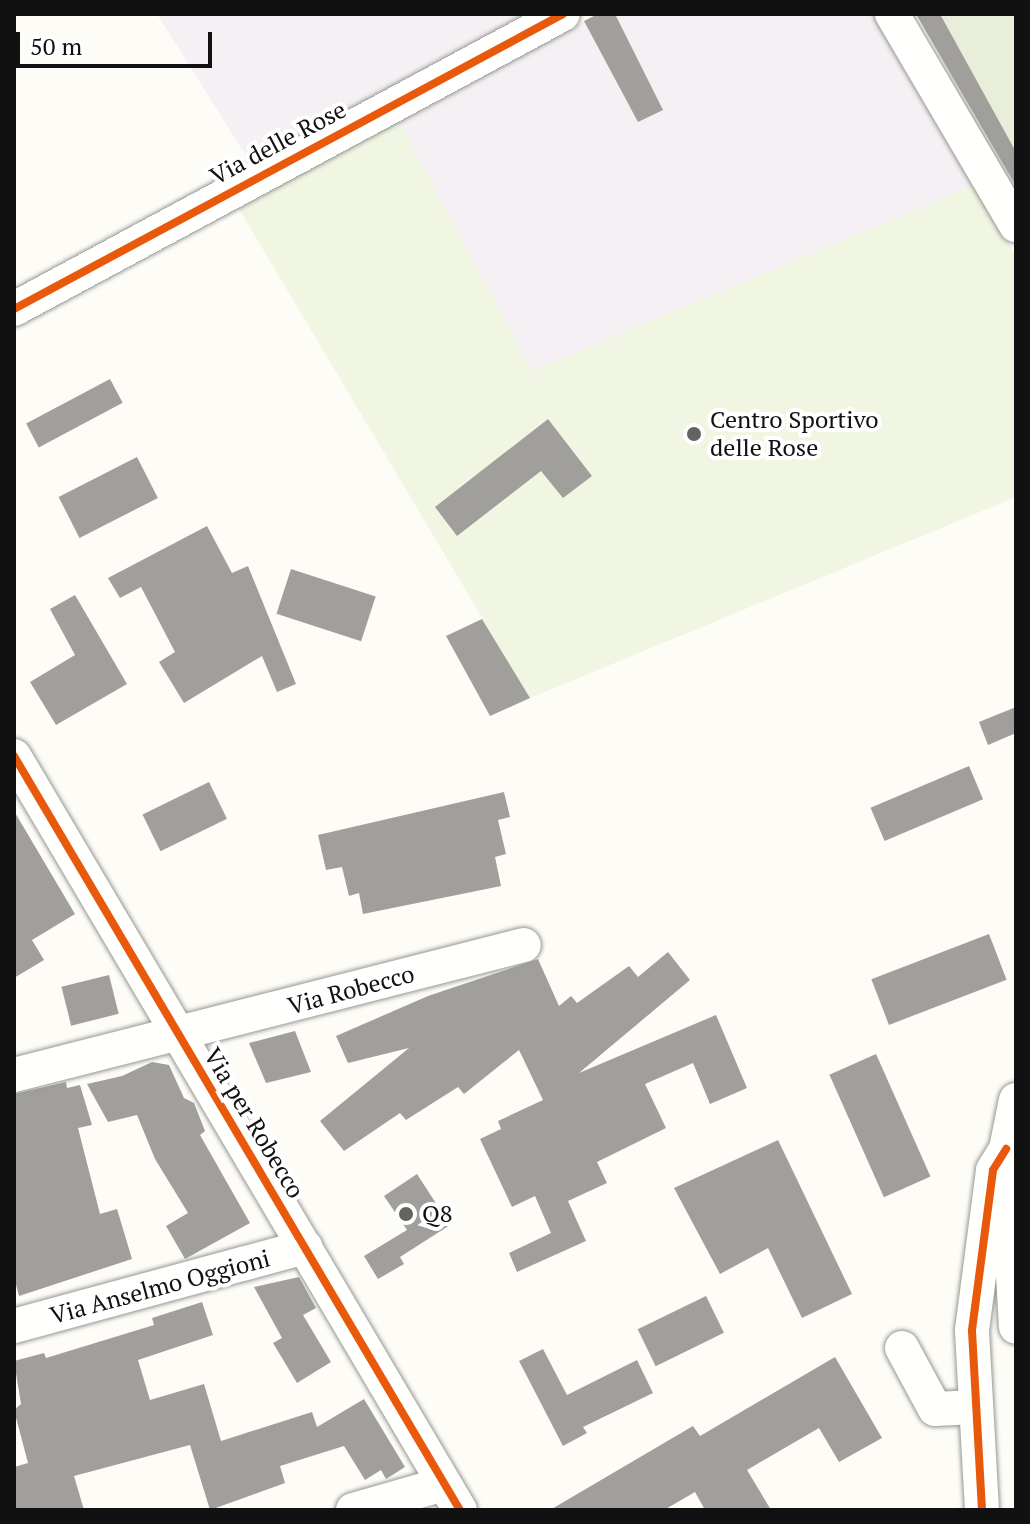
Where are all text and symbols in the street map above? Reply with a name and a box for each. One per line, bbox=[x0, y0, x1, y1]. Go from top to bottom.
scale bar bbox=[20, 16, 216, 66]
text: 50 m bbox=[30, 30, 82, 62]
street label: Via delle Rose bbox=[205, 95, 351, 191]
place label: Centro Sportivo delle Rose bbox=[710, 406, 879, 462]
marker: Centro Sportivo delle Rose bbox=[685, 425, 703, 443]
street label: Via Robecco bbox=[285, 959, 417, 1021]
street label: Via per Robecco bbox=[198, 1043, 310, 1203]
place label: Q8 bbox=[422, 1200, 453, 1228]
marker: Q8 bbox=[397, 1205, 415, 1223]
street label: Via Anselmo Oggioni bbox=[47, 1244, 273, 1330]

